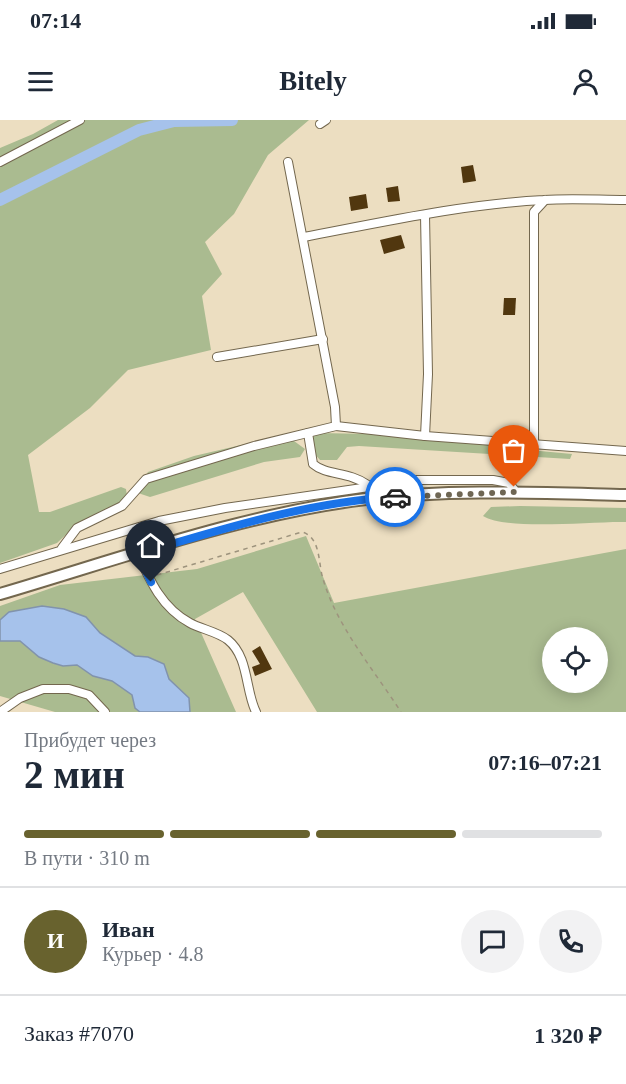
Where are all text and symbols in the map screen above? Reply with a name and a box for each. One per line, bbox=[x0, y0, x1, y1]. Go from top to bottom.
text: 07:14 bbox=[30, 8, 81, 33]
icon: menu bbox=[24, 65, 57, 98]
icon: person bbox=[569, 65, 602, 98]
text: Bitely bbox=[279, 66, 347, 96]
pin bbox=[488, 425, 539, 487]
icon: bag bbox=[497, 434, 530, 467]
courier bbox=[365, 467, 425, 527]
icon: car bbox=[379, 481, 412, 514]
pin bbox=[125, 520, 176, 582]
icon: home bbox=[134, 529, 167, 562]
map controls bbox=[542, 627, 608, 693]
button: locate bbox=[542, 627, 608, 693]
text: Прибудет через bbox=[24, 729, 156, 751]
text: 07:16–07:21 bbox=[488, 750, 602, 775]
text: 2 мин bbox=[24, 753, 125, 796]
text: В пути · 310 m bbox=[24, 847, 150, 869]
button: chat bbox=[461, 910, 524, 973]
button: phone bbox=[539, 910, 602, 973]
text: Иван bbox=[102, 917, 155, 942]
text: И bbox=[47, 928, 64, 953]
text: Курьер · 4.8 bbox=[102, 943, 204, 965]
text: Заказ #7070 bbox=[24, 1021, 134, 1046]
text: 1 320 ₽ bbox=[534, 1023, 602, 1048]

